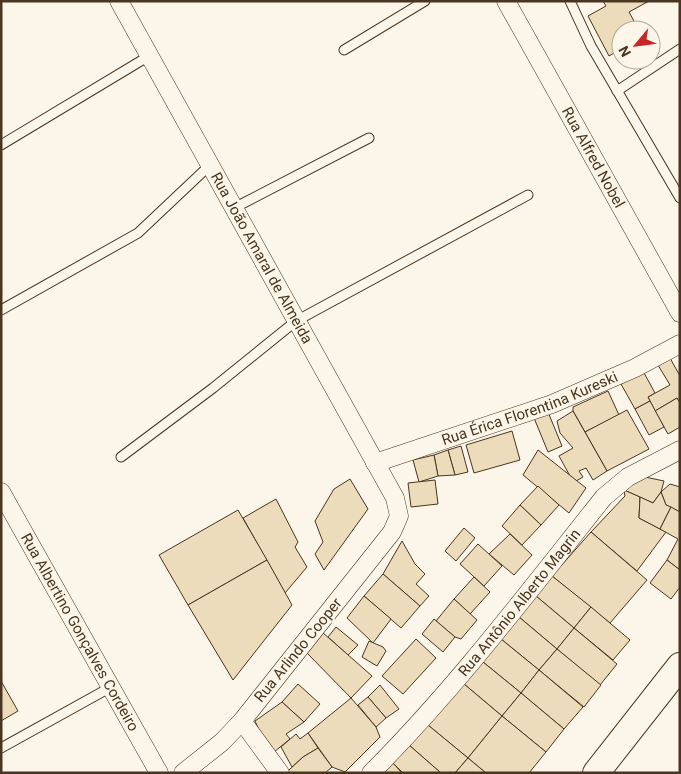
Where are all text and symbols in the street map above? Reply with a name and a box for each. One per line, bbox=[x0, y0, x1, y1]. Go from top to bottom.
north arrow bbox=[611, 20, 661, 70]
text: N bbox=[615, 43, 634, 60]
street label: Rua Alfred Nobel bbox=[558, 104, 628, 211]
street label: Rua João Amaral de Almeida bbox=[207, 169, 317, 347]
street label: Rua Érica Florentina Kureski bbox=[439, 368, 620, 449]
street label: Rua Antônio Alberto Magrin bbox=[454, 525, 584, 680]
street label: Rua Albertino Gonçalves Cordeiro bbox=[17, 530, 143, 734]
street label: Rua Arlindo Cooper bbox=[250, 594, 346, 706]

